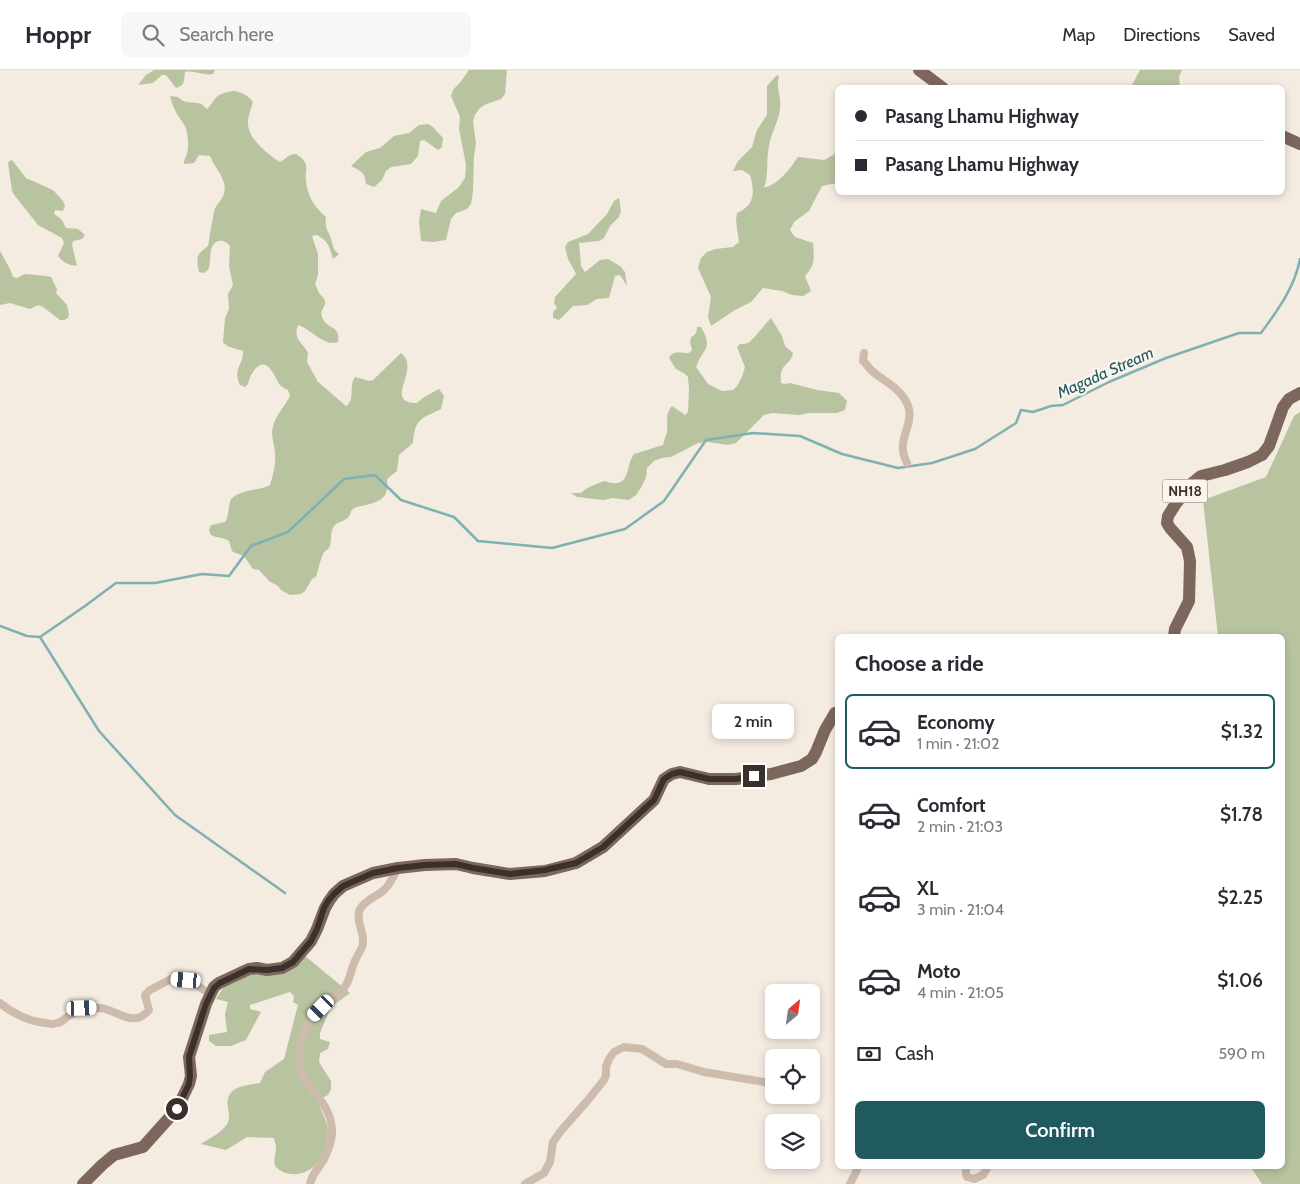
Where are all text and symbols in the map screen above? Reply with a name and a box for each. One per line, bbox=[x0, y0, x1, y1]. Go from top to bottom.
search box bbox=[121, 12, 471, 57]
text: Hoppr bbox=[25, 20, 91, 49]
icon: search bbox=[139, 21, 167, 49]
text: Search here bbox=[179, 23, 274, 46]
text: Map bbox=[1062, 24, 1095, 46]
text: Directions bbox=[1123, 24, 1200, 46]
text: Saved bbox=[1228, 24, 1275, 46]
text: Pasang Lhamu Highway bbox=[885, 105, 1079, 128]
text: Pasang Lhamu Highway bbox=[885, 153, 1079, 176]
water label: Magada Stream bbox=[1053, 343, 1157, 403]
road number: NH18 bbox=[1162, 480, 1208, 502]
text: Choose a ride bbox=[855, 650, 984, 677]
callout: 2 min bbox=[713, 704, 795, 738]
icon: car bbox=[857, 709, 902, 754]
text: Economy bbox=[917, 711, 995, 734]
text: 2 min bbox=[734, 712, 772, 731]
text: $1.32 bbox=[1221, 720, 1263, 743]
text: 1 min · 21:02 bbox=[917, 734, 1000, 753]
route end bbox=[743, 765, 765, 787]
icon: car bbox=[857, 792, 902, 837]
text: Comfort bbox=[917, 794, 986, 817]
text: $1.78 bbox=[1220, 803, 1263, 826]
text: 2 min · 21:03 bbox=[917, 817, 1003, 836]
icon: car bbox=[857, 875, 902, 920]
text: XL bbox=[917, 877, 938, 900]
text: $2.25 bbox=[1218, 886, 1263, 909]
text: 3 min · 21:04 bbox=[917, 900, 1004, 919]
icon: car bbox=[857, 958, 902, 1003]
text: Moto bbox=[917, 960, 961, 983]
text: $1.06 bbox=[1217, 969, 1263, 992]
car bbox=[170, 971, 201, 989]
text: 4 min · 21:05 bbox=[917, 983, 1004, 1002]
north arrow bbox=[765, 984, 820, 1039]
map controls bbox=[765, 984, 820, 1169]
car bbox=[305, 992, 336, 1024]
car bbox=[66, 1000, 97, 1016]
icon: cash bbox=[855, 1040, 883, 1068]
text: Cash bbox=[895, 1042, 934, 1065]
text: 590 m bbox=[1218, 1044, 1265, 1063]
button: locate bbox=[765, 1049, 820, 1104]
route start bbox=[166, 1098, 188, 1120]
button: Confirm bbox=[855, 1101, 1265, 1159]
button: layers bbox=[765, 1114, 820, 1169]

